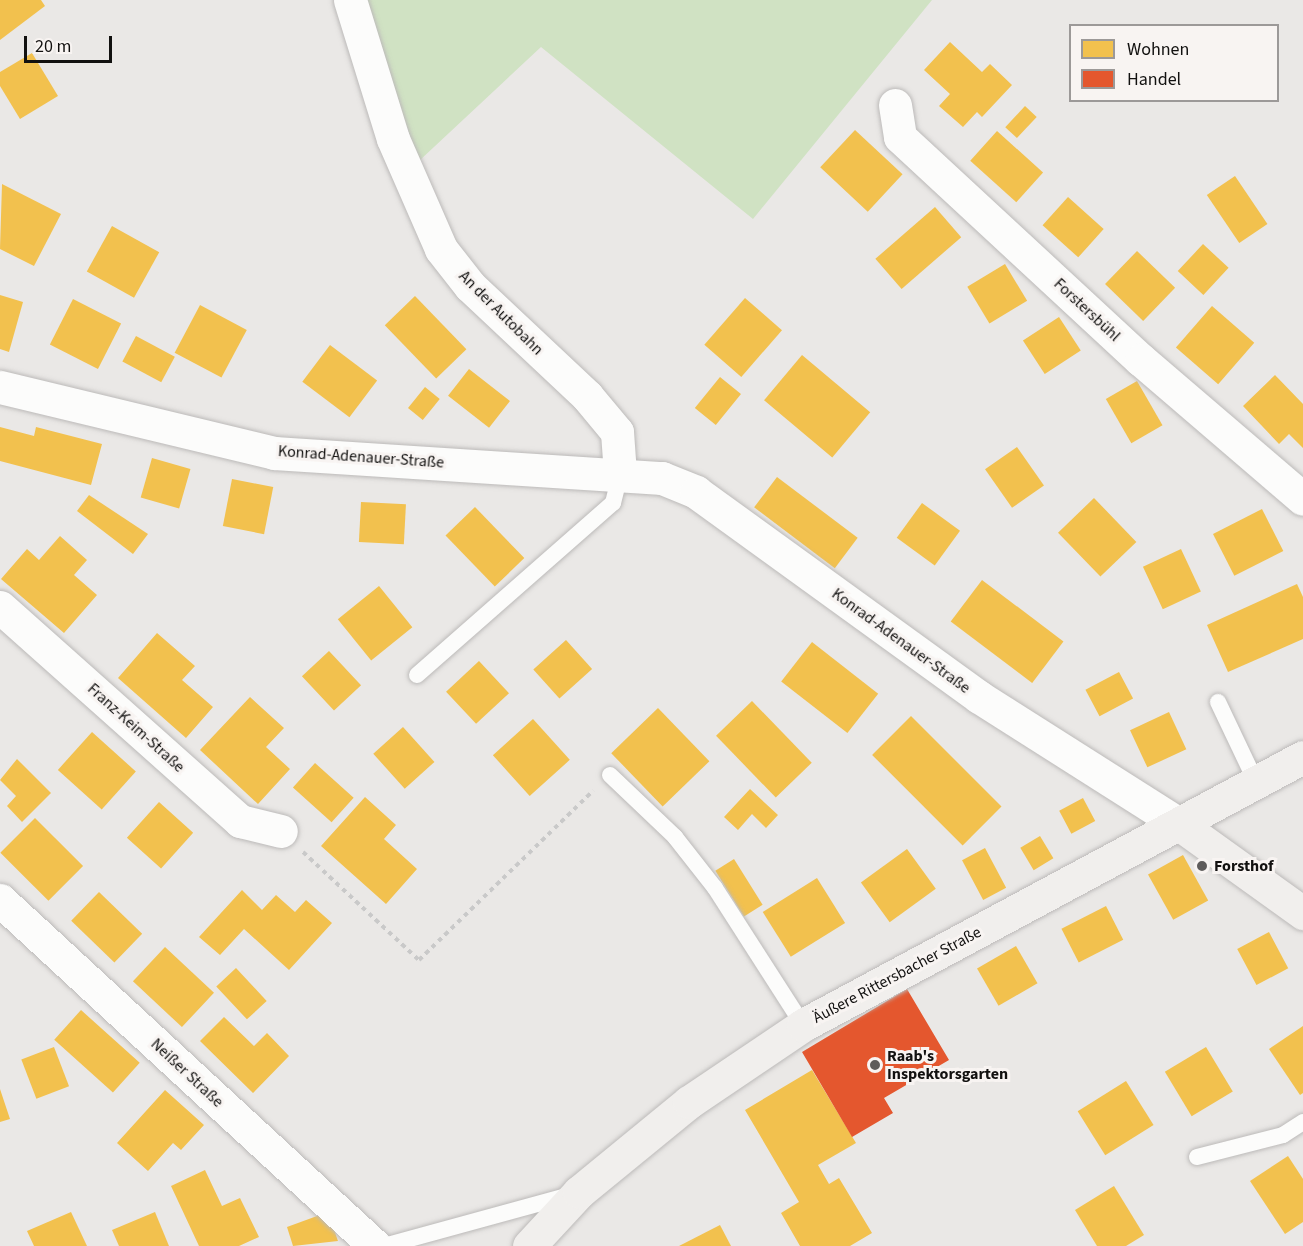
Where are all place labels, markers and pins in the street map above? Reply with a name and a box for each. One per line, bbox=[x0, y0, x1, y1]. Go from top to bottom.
place label: Forsthof bbox=[1214, 856, 1273, 876]
marker: Forsthof bbox=[1195, 859, 1209, 873]
place label: Raab's Inspektorsgarten bbox=[887, 1046, 1008, 1084]
marker: Raab's Inspektorsgarten bbox=[868, 1058, 882, 1072]

